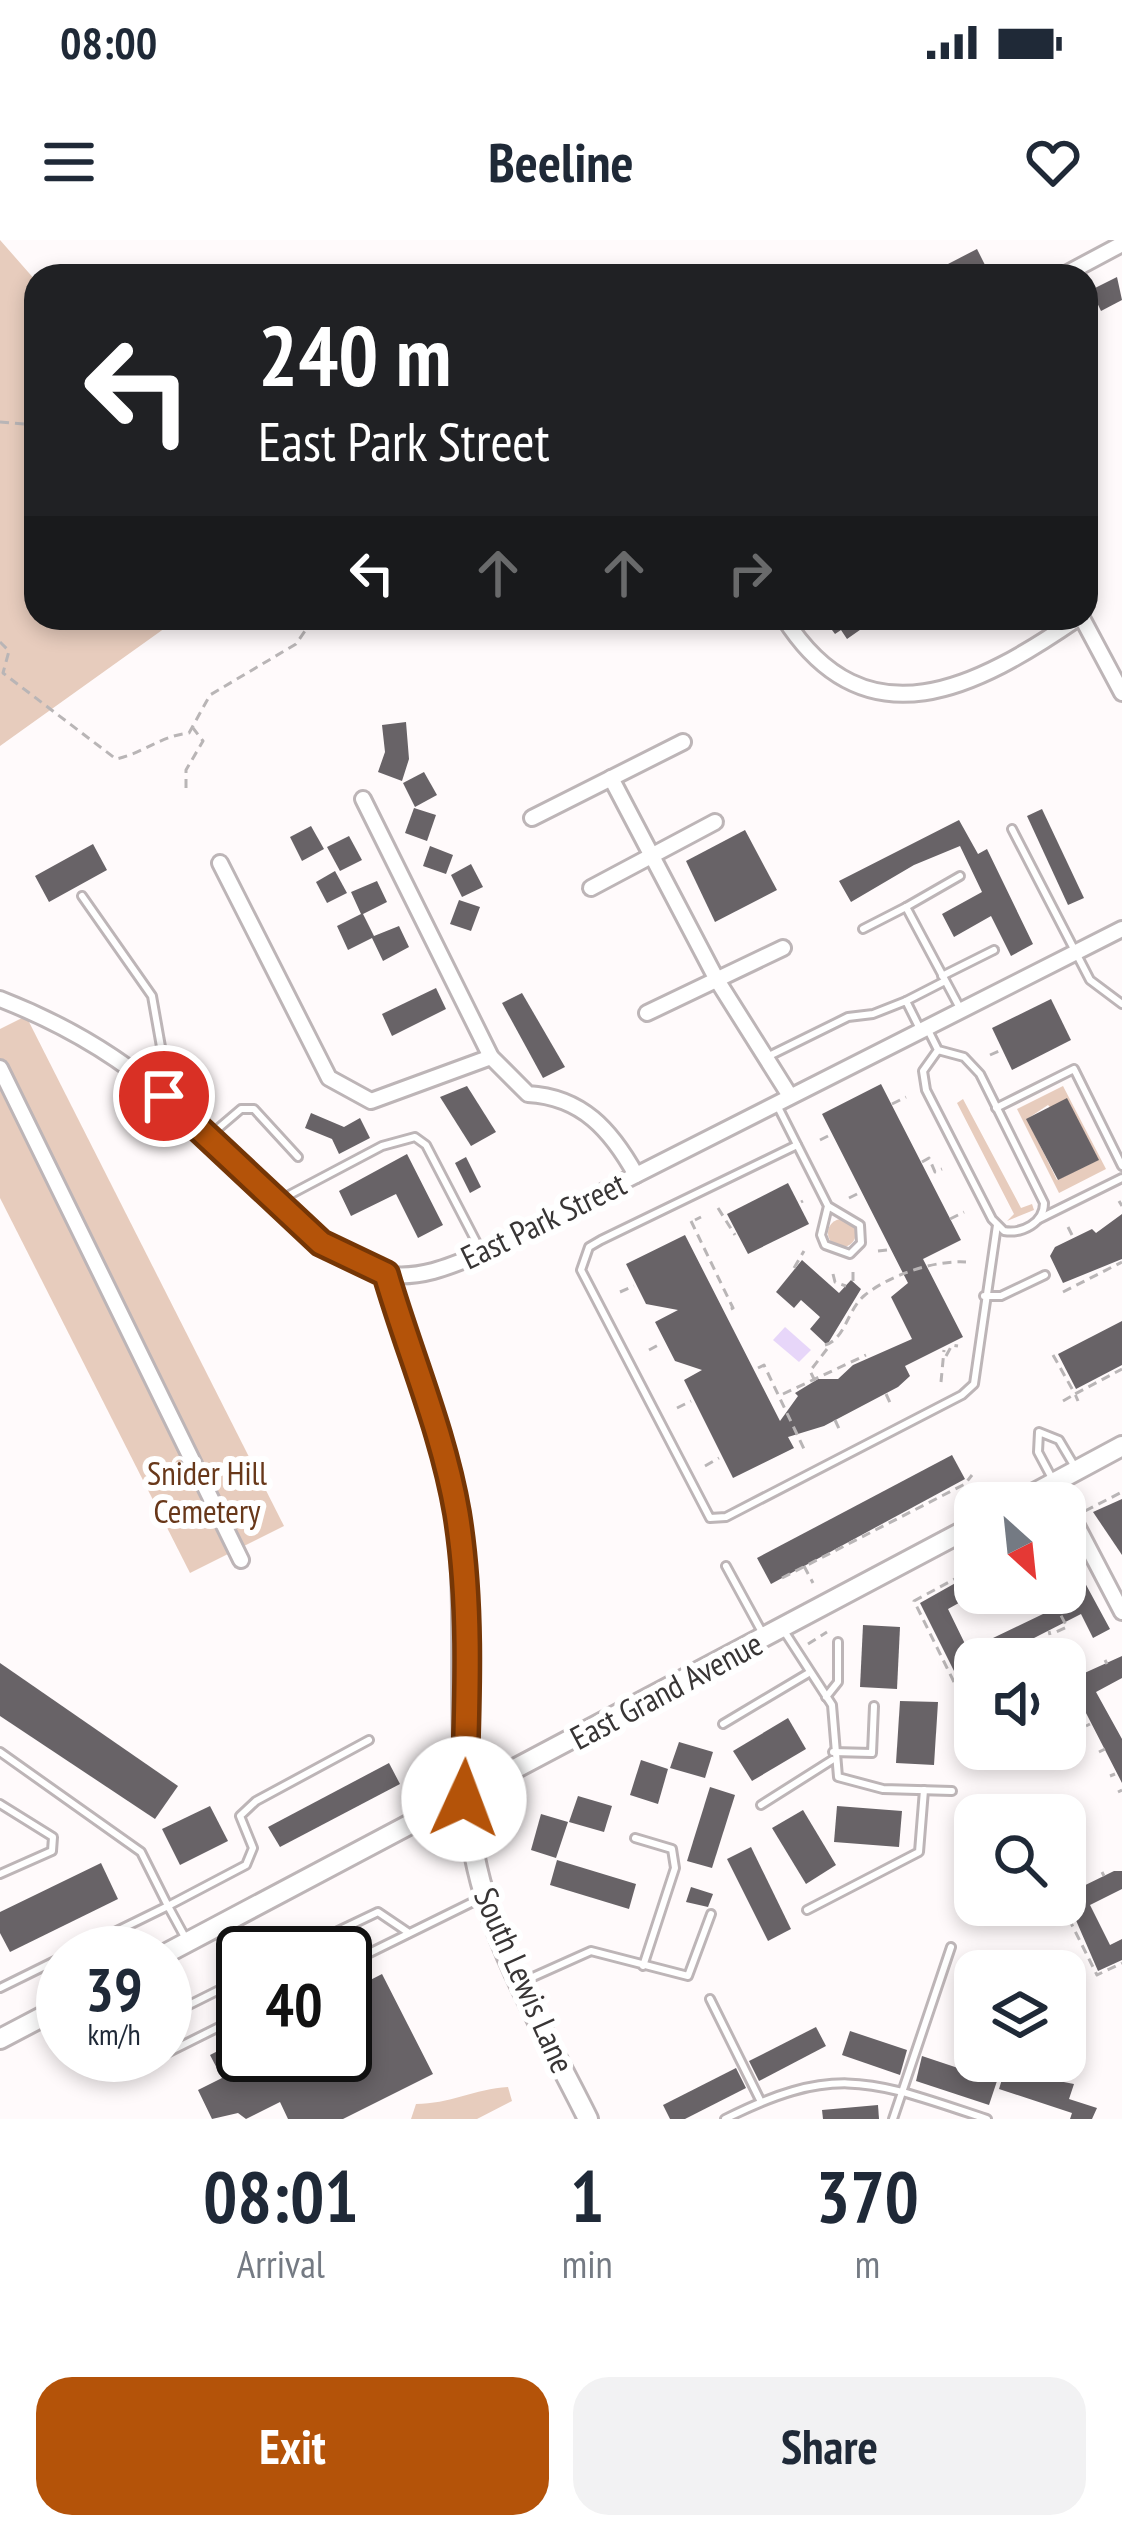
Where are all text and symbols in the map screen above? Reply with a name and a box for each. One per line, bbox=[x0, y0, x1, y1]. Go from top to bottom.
text: 08:00 bbox=[60, 13, 157, 71]
text: Beeline bbox=[488, 127, 634, 197]
icon: menu bbox=[36, 129, 102, 195]
icon: heart bbox=[1020, 129, 1086, 195]
text: 240 m bbox=[258, 300, 451, 409]
icon: left bbox=[60, 312, 216, 468]
text: East Park Street bbox=[258, 406, 550, 476]
icon: left bbox=[339, 540, 405, 606]
icon: ahead bbox=[465, 540, 531, 606]
icon: ahead bbox=[591, 540, 657, 606]
icon: right bbox=[717, 540, 783, 606]
pin bbox=[113, 1045, 215, 1147]
icon: arrive bbox=[131, 1063, 197, 1129]
street label: East Park Street bbox=[454, 1162, 632, 1278]
park label: Snider Hill Cemetery bbox=[147, 1451, 267, 1532]
north arrow bbox=[954, 1482, 1086, 1614]
map controls bbox=[954, 1482, 1086, 2082]
street label: East Grand Avenue bbox=[563, 1621, 769, 1759]
button: sound bbox=[954, 1638, 1086, 1770]
position arrow bbox=[401, 1736, 527, 1862]
button: search bbox=[954, 1794, 1086, 1926]
street label: South Lewis Lane bbox=[465, 1881, 585, 2079]
speed limit sign: 40 bbox=[216, 1926, 372, 2082]
text: 39 bbox=[85, 1950, 143, 2028]
button: layers bbox=[954, 1950, 1086, 2082]
text: km/h bbox=[87, 2014, 141, 2053]
text: 08:01 bbox=[203, 2149, 359, 2242]
text: 1 bbox=[570, 2149, 604, 2242]
text: 370 bbox=[816, 2149, 919, 2242]
text: Arrival bbox=[237, 2238, 325, 2289]
text: min bbox=[562, 2238, 613, 2289]
text: m bbox=[855, 2238, 880, 2289]
button: Exit bbox=[36, 2377, 549, 2515]
button: Share bbox=[573, 2377, 1086, 2515]

